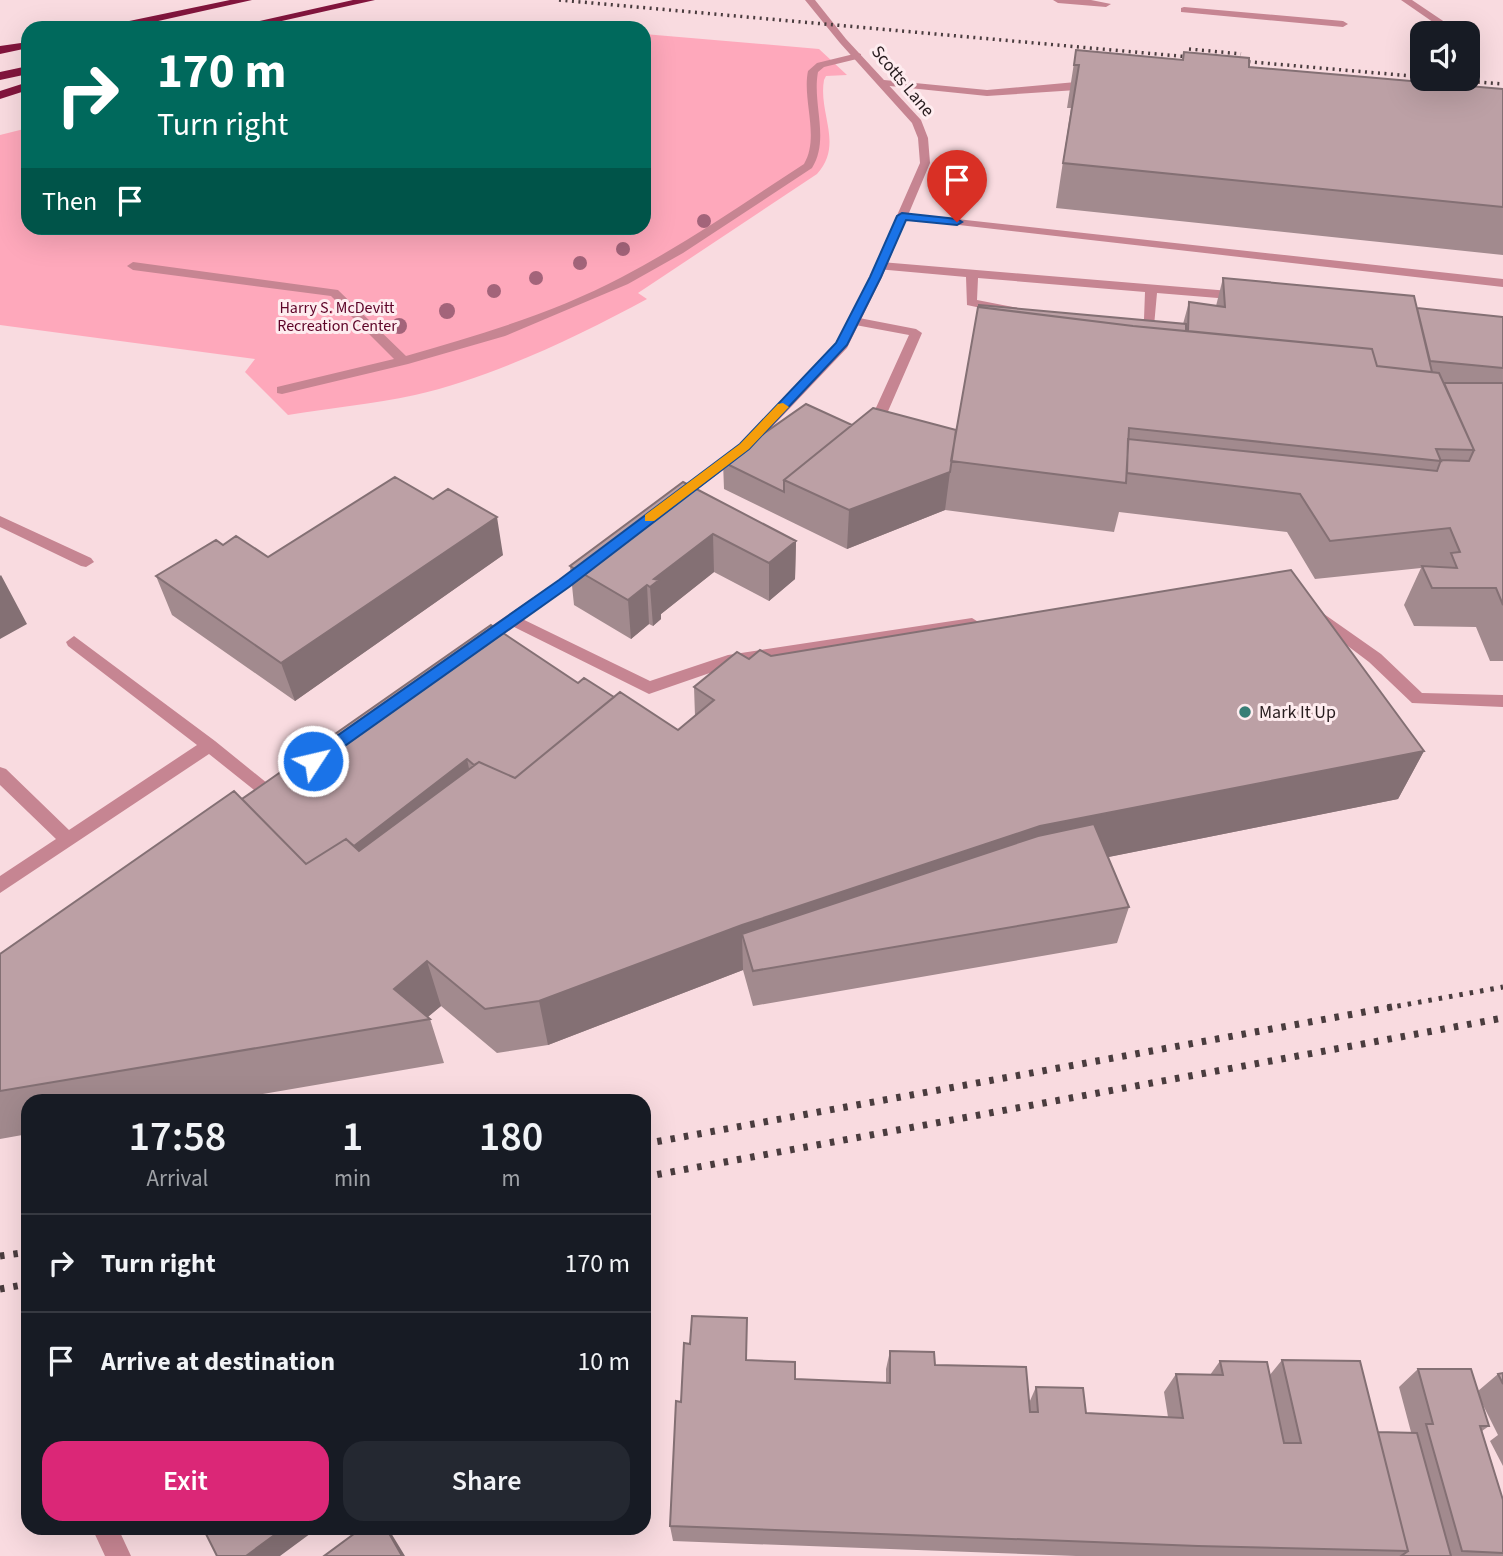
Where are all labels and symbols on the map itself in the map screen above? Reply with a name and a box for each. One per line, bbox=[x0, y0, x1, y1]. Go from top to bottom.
street label: Scotts Lane bbox=[865, 40, 940, 122]
pin bbox=[927, 150, 987, 222]
park label: Harry S. McDevitt Recreation Center bbox=[277, 297, 397, 337]
place label: Mark It Up bbox=[1259, 700, 1336, 725]
marker: Mark It Up bbox=[1237, 704, 1253, 720]
position arrow bbox=[276, 724, 350, 798]

